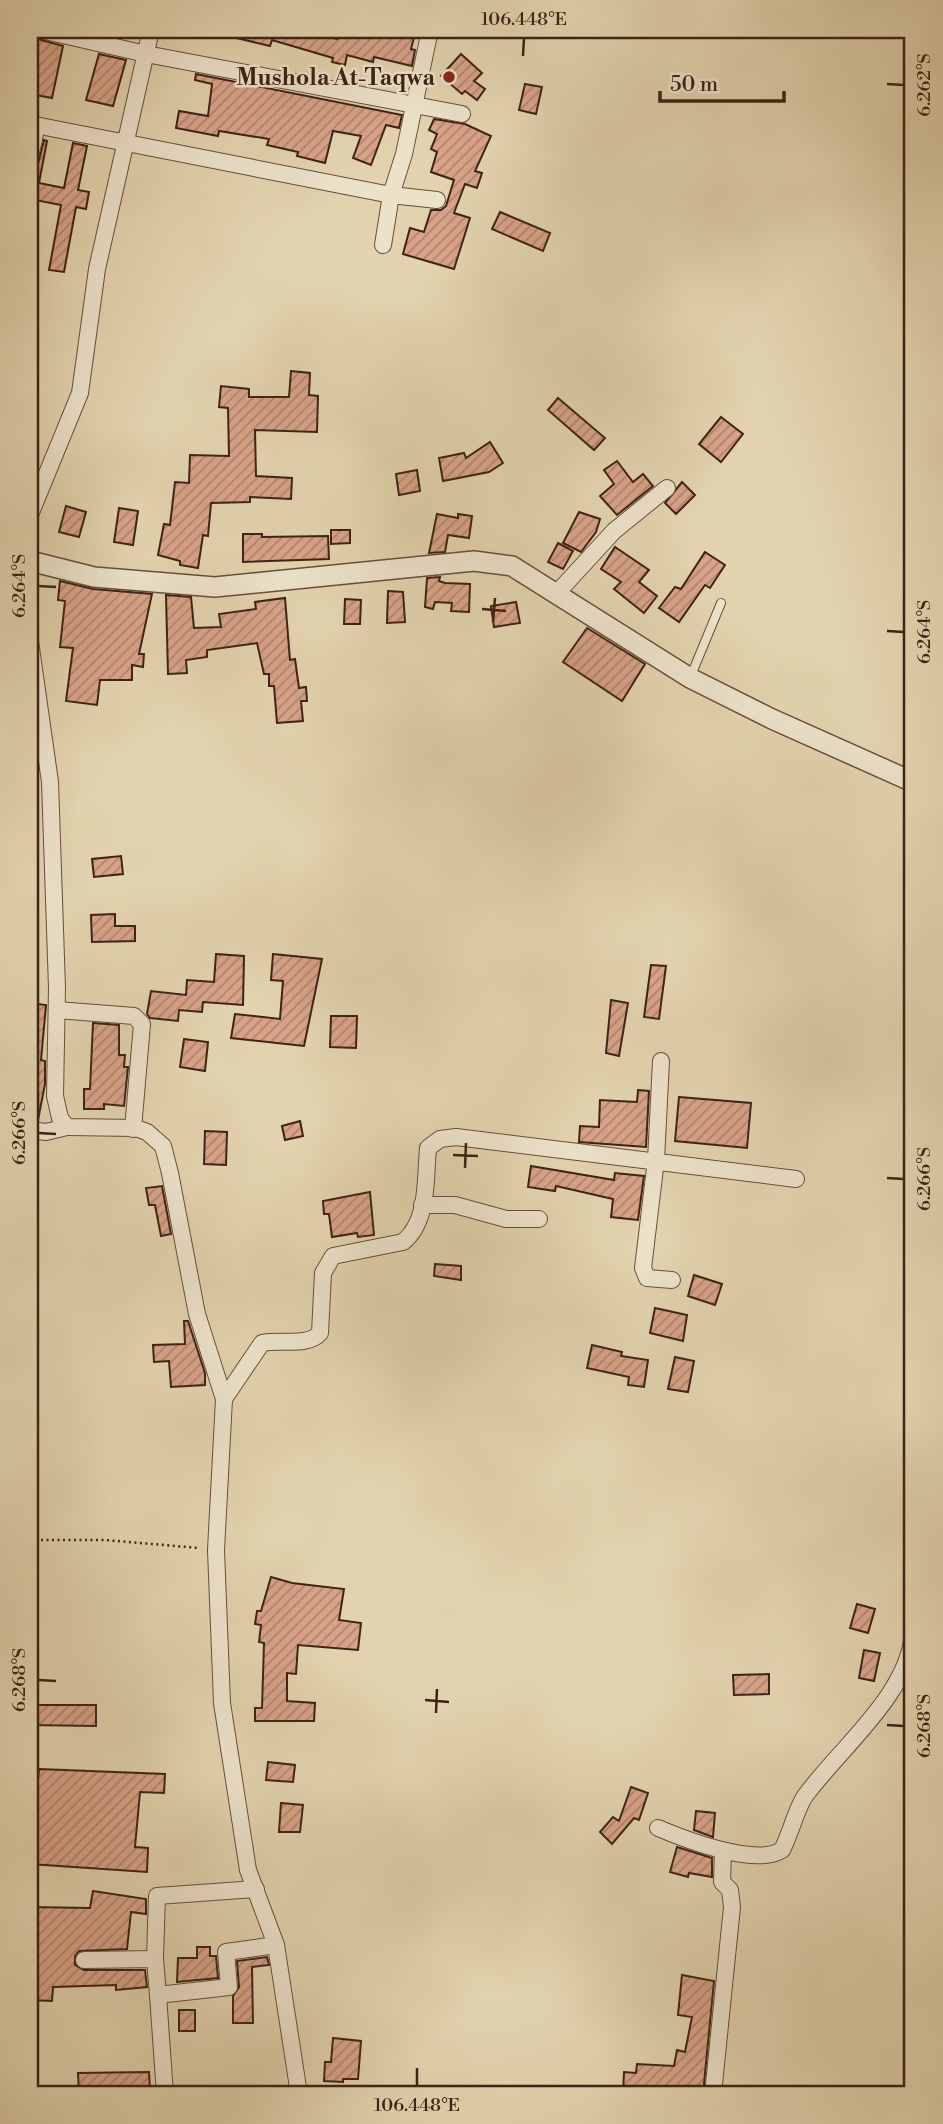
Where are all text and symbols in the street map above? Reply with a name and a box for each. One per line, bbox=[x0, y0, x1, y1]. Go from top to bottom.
text: 106.448°E bbox=[481, 8, 567, 31]
text: 6.262°S bbox=[913, 53, 936, 117]
scale bar bbox=[660, 60, 784, 104]
place label: Mushola At-Taqwa bbox=[236, 64, 436, 92]
marker: Mushola At-Taqwa bbox=[441, 69, 457, 85]
text: 50 m bbox=[670, 72, 718, 98]
text: 6.264°S bbox=[8, 554, 31, 618]
text: 6.264°S bbox=[913, 600, 936, 664]
text: 6.266°S bbox=[8, 1101, 31, 1165]
text: 6.266°S bbox=[913, 1147, 936, 1211]
text: 6.268°S bbox=[8, 1648, 31, 1712]
text: 6.268°S bbox=[913, 1694, 936, 1758]
text: 106.448°E bbox=[374, 2094, 460, 2117]

